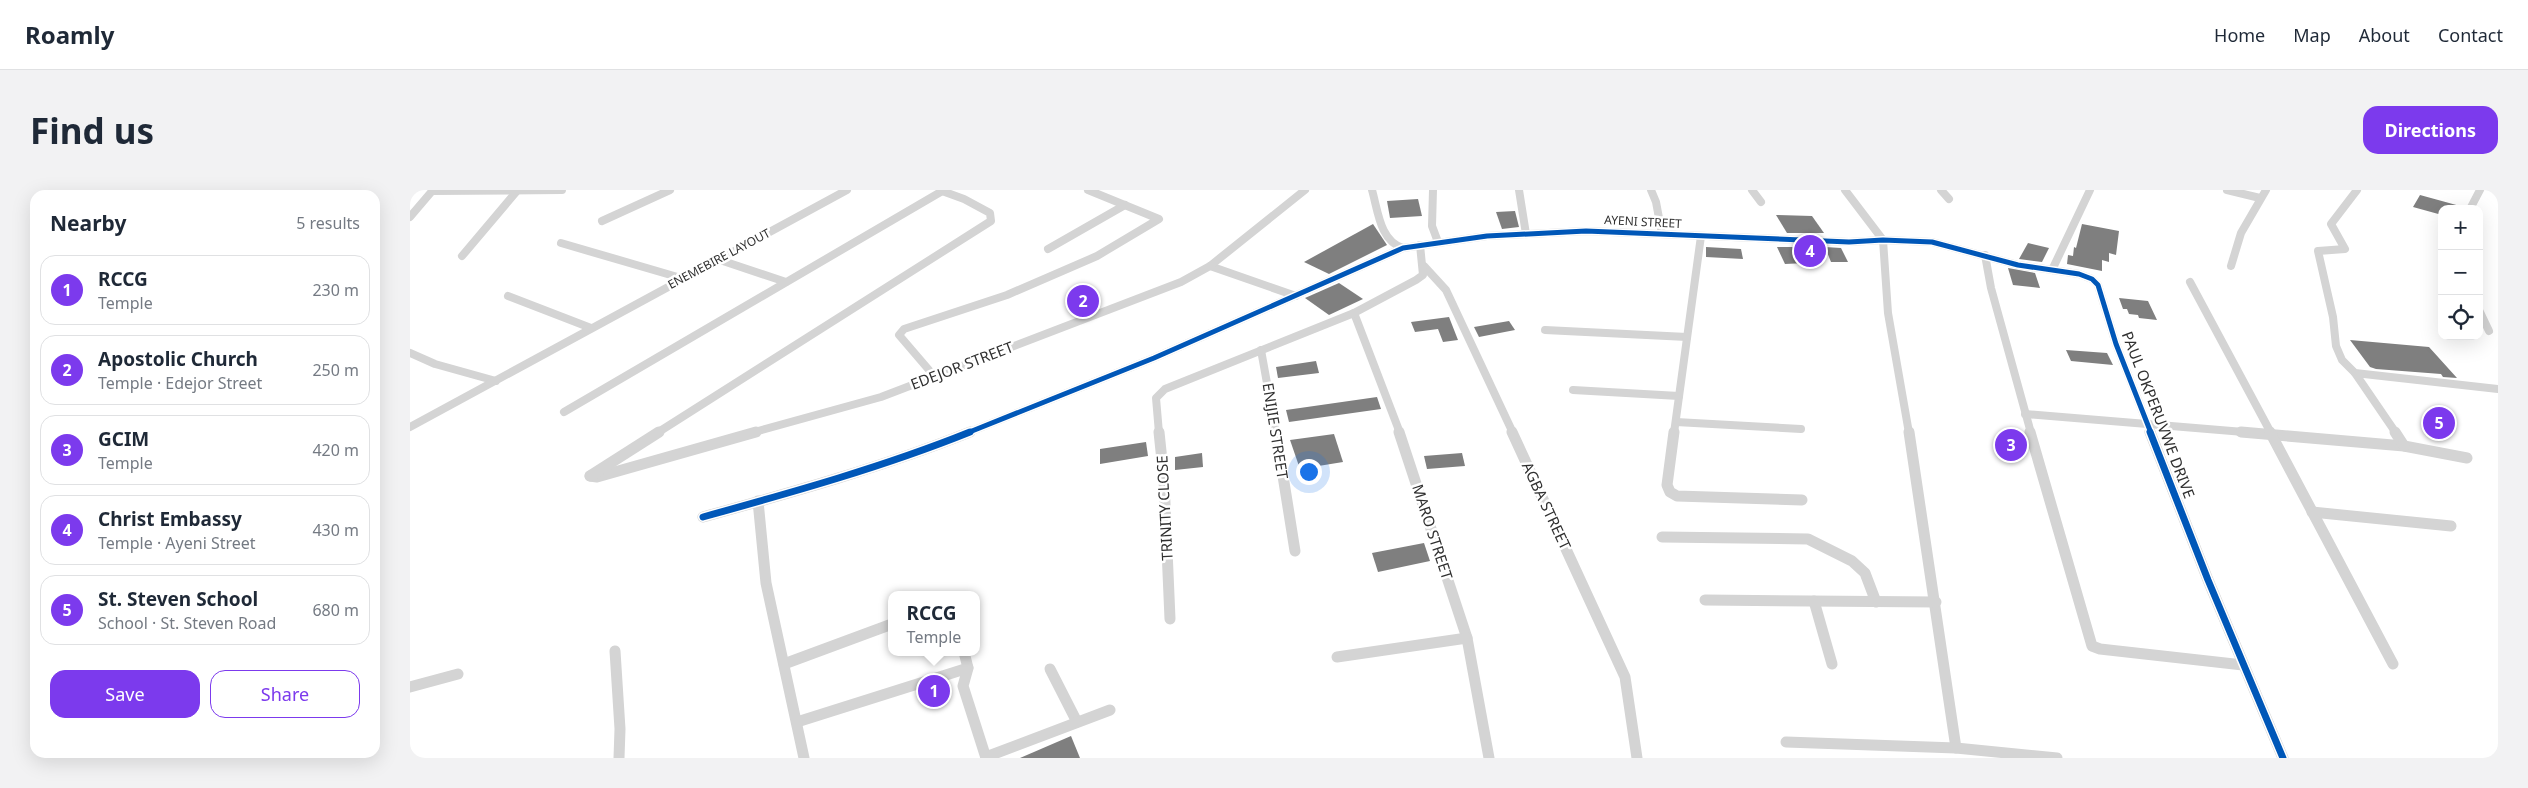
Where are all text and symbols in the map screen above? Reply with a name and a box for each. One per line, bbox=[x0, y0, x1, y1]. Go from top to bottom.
text: Roamly bbox=[25, 18, 114, 51]
text: Home bbox=[2214, 23, 2265, 47]
text: Map bbox=[2293, 23, 2331, 47]
text: About bbox=[2359, 23, 2410, 47]
text: Contact bbox=[2438, 23, 2503, 47]
button: Directions bbox=[2363, 106, 2498, 154]
text: Find us bbox=[30, 107, 154, 154]
map controls bbox=[2438, 205, 2483, 340]
button: + bbox=[2438, 205, 2483, 250]
text: Nearby bbox=[50, 209, 126, 237]
street label: AYENI STREET bbox=[1604, 211, 1682, 232]
text: 5 results bbox=[296, 212, 360, 234]
street label: ENEMEBIRE LAYOUT bbox=[665, 224, 773, 293]
pin: 4 bbox=[1794, 232, 1826, 270]
button: − bbox=[2438, 250, 2483, 295]
text: RCCG bbox=[98, 266, 148, 292]
text: 1 bbox=[62, 279, 72, 301]
text: 230 m bbox=[312, 279, 359, 301]
pin: 2 bbox=[1067, 282, 1099, 320]
text: Temple bbox=[98, 292, 153, 314]
button: locate bbox=[2438, 295, 2483, 340]
street label: PAUL OKPERUVWE DRIVE bbox=[2118, 328, 2200, 501]
street label: EDEJOR STREET bbox=[907, 336, 1016, 394]
text: Apostolic Church bbox=[98, 346, 258, 372]
text: 2 bbox=[62, 359, 72, 381]
text: 250 m bbox=[312, 359, 359, 381]
text: Temple · Edejor Street bbox=[98, 372, 262, 394]
street label: ENIJIE STREET bbox=[1259, 381, 1294, 481]
pin: 5 bbox=[2423, 404, 2455, 442]
text: GCIM bbox=[98, 426, 149, 452]
pin: 3 bbox=[1995, 426, 2027, 464]
text: 3 bbox=[62, 439, 72, 461]
text: 420 m bbox=[312, 439, 359, 461]
text: Temple bbox=[98, 452, 153, 474]
street label: TRINITY CLOSE bbox=[1151, 455, 1177, 561]
your location bbox=[1296, 459, 1322, 485]
street label: AGBA STREET bbox=[1518, 459, 1576, 553]
street label: MARO STREET bbox=[1408, 481, 1458, 583]
text: Christ Embassy bbox=[98, 506, 242, 532]
text: 4 bbox=[62, 519, 72, 541]
text: 430 m bbox=[312, 519, 359, 541]
text: Temple · Ayeni Street bbox=[98, 532, 256, 554]
text: St. Steven School bbox=[98, 586, 258, 612]
popup bbox=[888, 591, 980, 656]
text: 5 bbox=[62, 599, 72, 621]
text: 680 m bbox=[312, 599, 359, 621]
text: RCCG bbox=[907, 600, 956, 626]
text: School · St. Steven Road bbox=[98, 612, 276, 634]
text: Temple bbox=[907, 626, 961, 648]
button: Save bbox=[50, 670, 200, 718]
button: Share bbox=[210, 670, 360, 718]
pin: 1 bbox=[918, 672, 950, 710]

